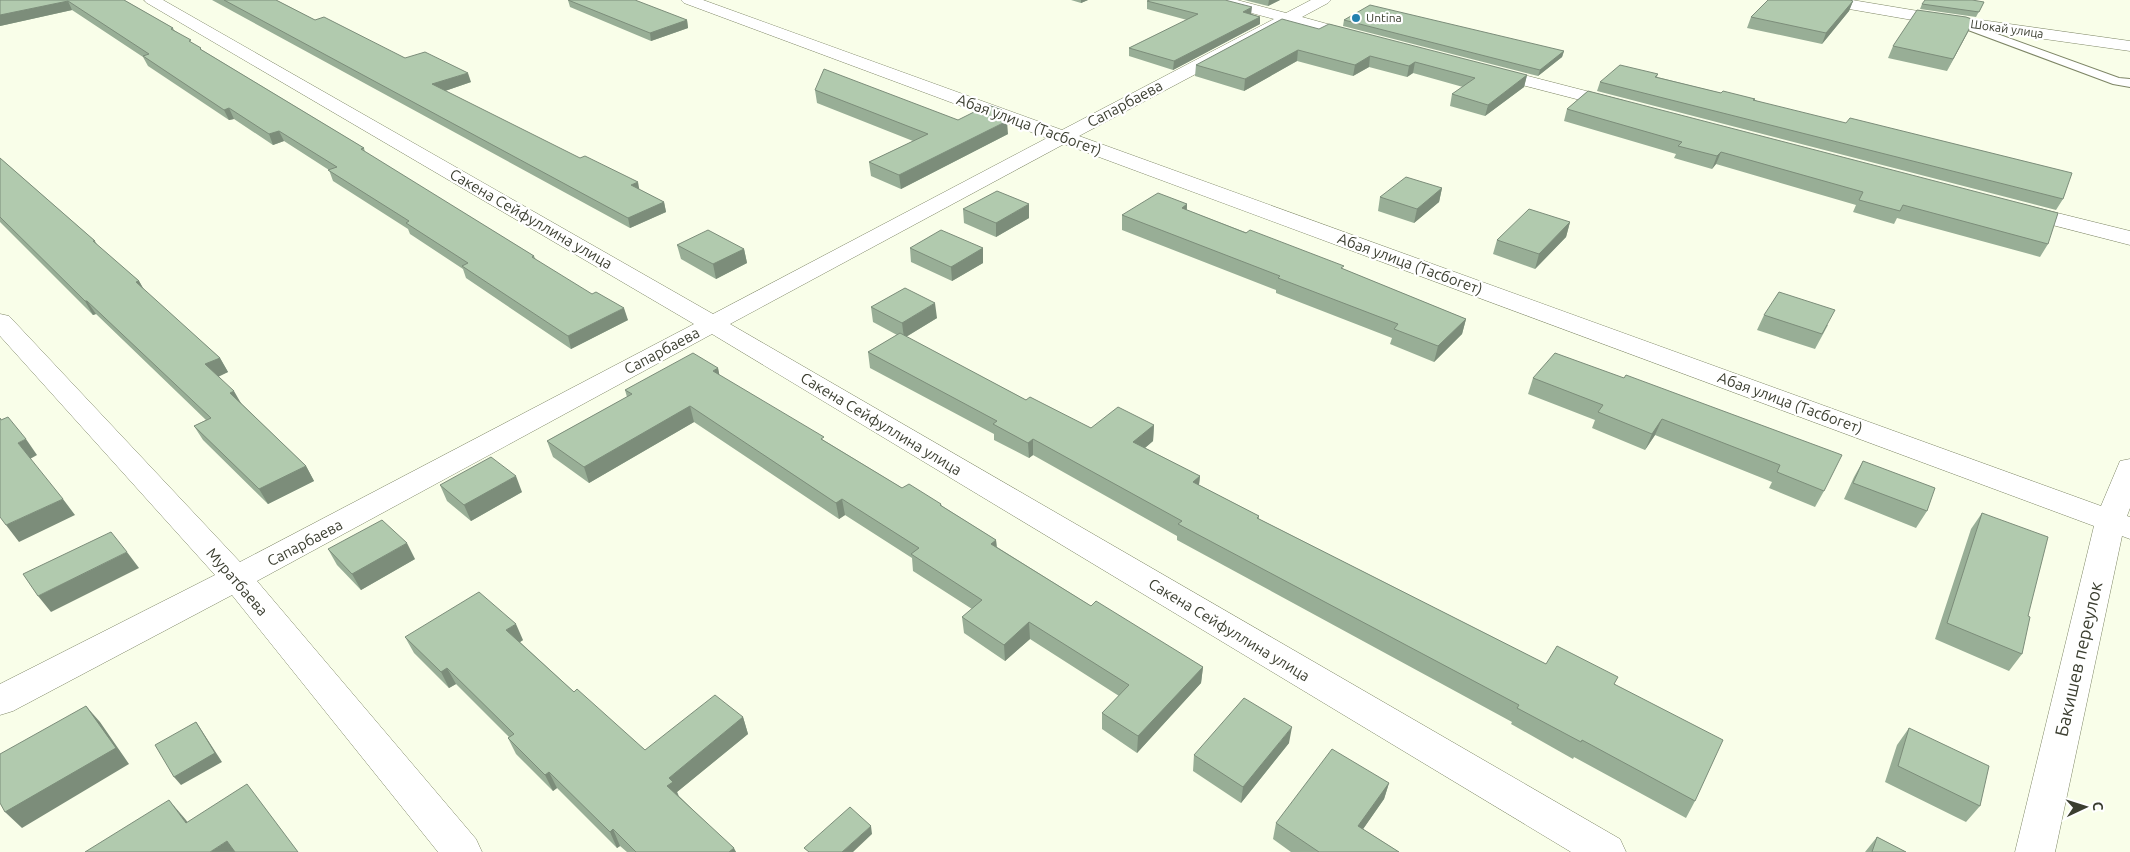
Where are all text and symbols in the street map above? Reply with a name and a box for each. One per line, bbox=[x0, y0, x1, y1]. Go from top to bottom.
place label: Untina bbox=[1366, 11, 1402, 24]
marker: Untina bbox=[1350, 12, 1362, 24]
street label: Шокай улица bbox=[1970, 17, 2044, 40]
street label: Сапарбаева bbox=[1084, 77, 1165, 130]
street label: Абая улица (Тасбогет) bbox=[954, 90, 1104, 159]
street label: Сакена Сейфуллина улица bbox=[447, 165, 615, 272]
street label: Абая улица (Тасбогет) bbox=[1335, 229, 1485, 298]
street label: Сапарбаева bbox=[621, 324, 702, 377]
street label: Абая улица (Тасбогет) bbox=[1715, 368, 1865, 437]
street label: Сакена Сейфуллина улица bbox=[798, 369, 965, 478]
street label: Сапарбаева bbox=[264, 516, 345, 569]
street label: Муратбаева bbox=[203, 544, 271, 619]
street label: Сакена Сейфуллина улица bbox=[1146, 575, 1313, 684]
street label: Бакишев переулок bbox=[2050, 579, 2106, 738]
north arrow bbox=[2060, 782, 2110, 832]
text: С bbox=[2090, 801, 2106, 811]

